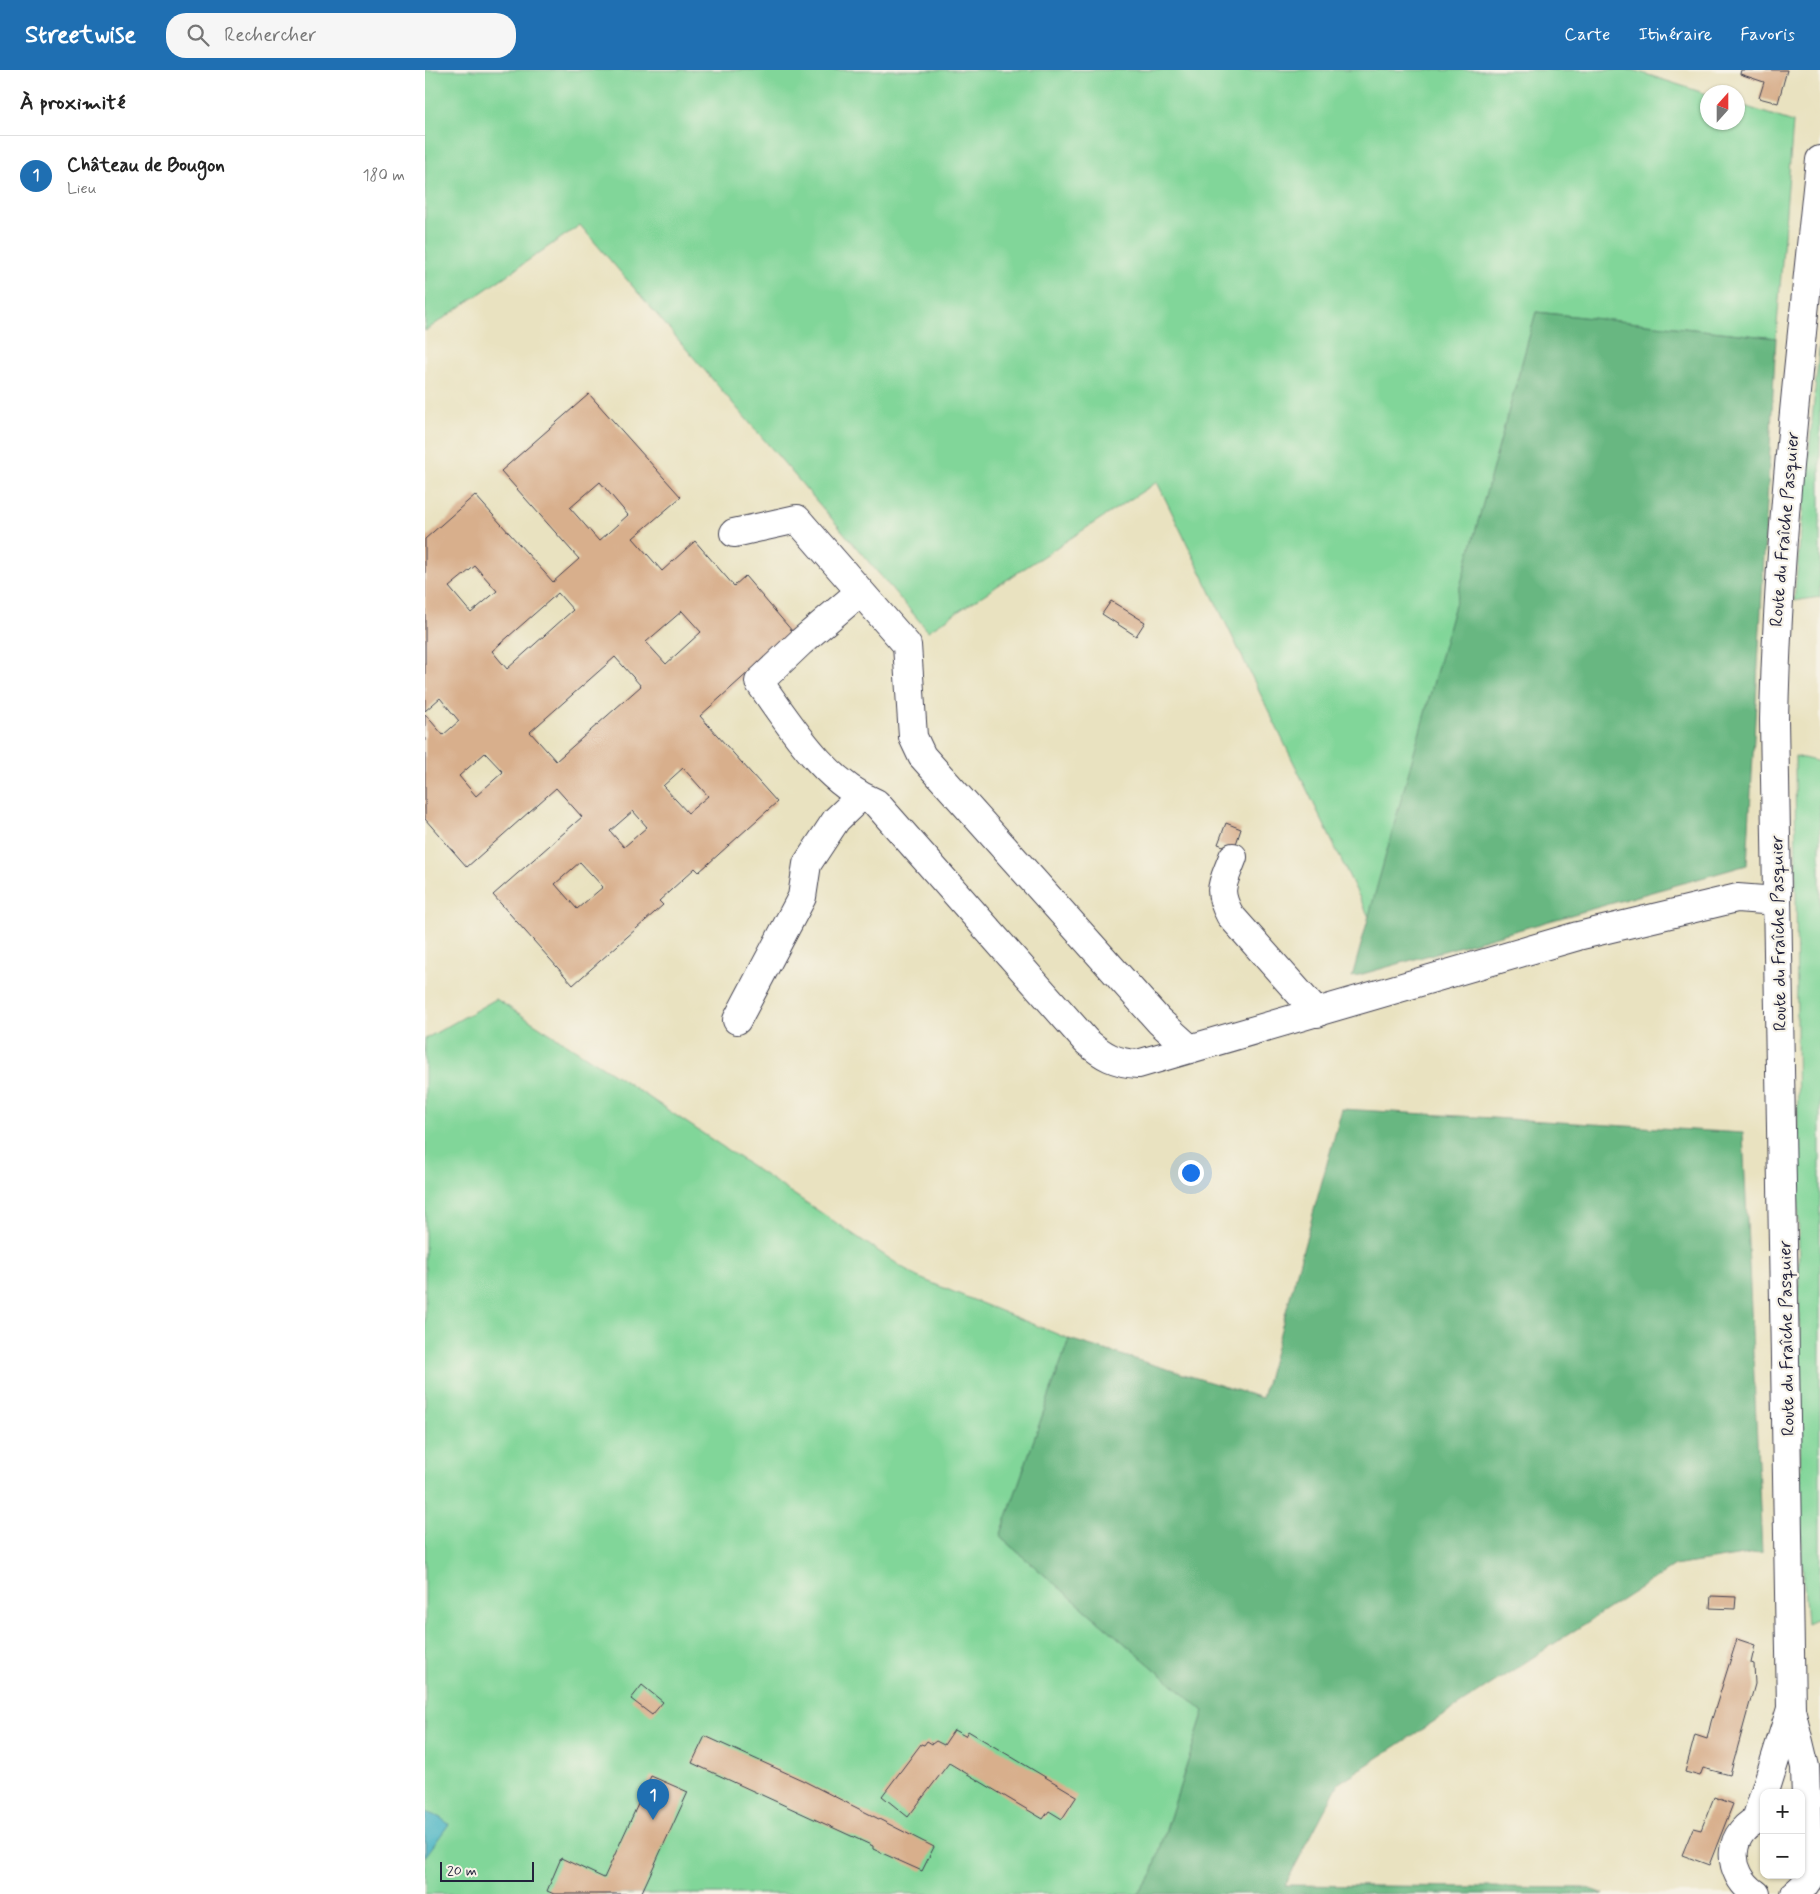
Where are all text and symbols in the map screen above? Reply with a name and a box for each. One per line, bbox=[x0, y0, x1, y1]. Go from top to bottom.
search box bbox=[166, 13, 516, 58]
text: Streetwise bbox=[25, 20, 136, 51]
icon: search bbox=[184, 21, 212, 49]
text: Rechercher bbox=[224, 23, 317, 48]
text: Carte bbox=[1564, 23, 1610, 47]
text: Itinéraire bbox=[1638, 23, 1712, 47]
text: Favoris bbox=[1740, 23, 1795, 47]
north arrow bbox=[1700, 85, 1745, 130]
text: À proximité bbox=[20, 89, 126, 117]
text: Château de Bougon bbox=[67, 153, 225, 178]
text: 1 bbox=[32, 165, 40, 186]
text: 180 m bbox=[362, 165, 405, 186]
text: Lieu bbox=[67, 178, 97, 199]
street label: Route du Fraîche Pasquier bbox=[1764, 430, 1806, 628]
street label: Route du Fraîche Pasquier bbox=[1765, 834, 1793, 1031]
your location bbox=[1178, 1160, 1204, 1186]
street label: Route du Fraîche Pasquier bbox=[1773, 1239, 1801, 1436]
pin: 1 bbox=[637, 1779, 669, 1820]
map controls bbox=[1760, 1789, 1805, 1879]
button: + bbox=[1760, 1789, 1805, 1834]
button: − bbox=[1760, 1834, 1805, 1879]
scale bar bbox=[440, 1859, 534, 1882]
text: 20 m bbox=[447, 1862, 477, 1880]

